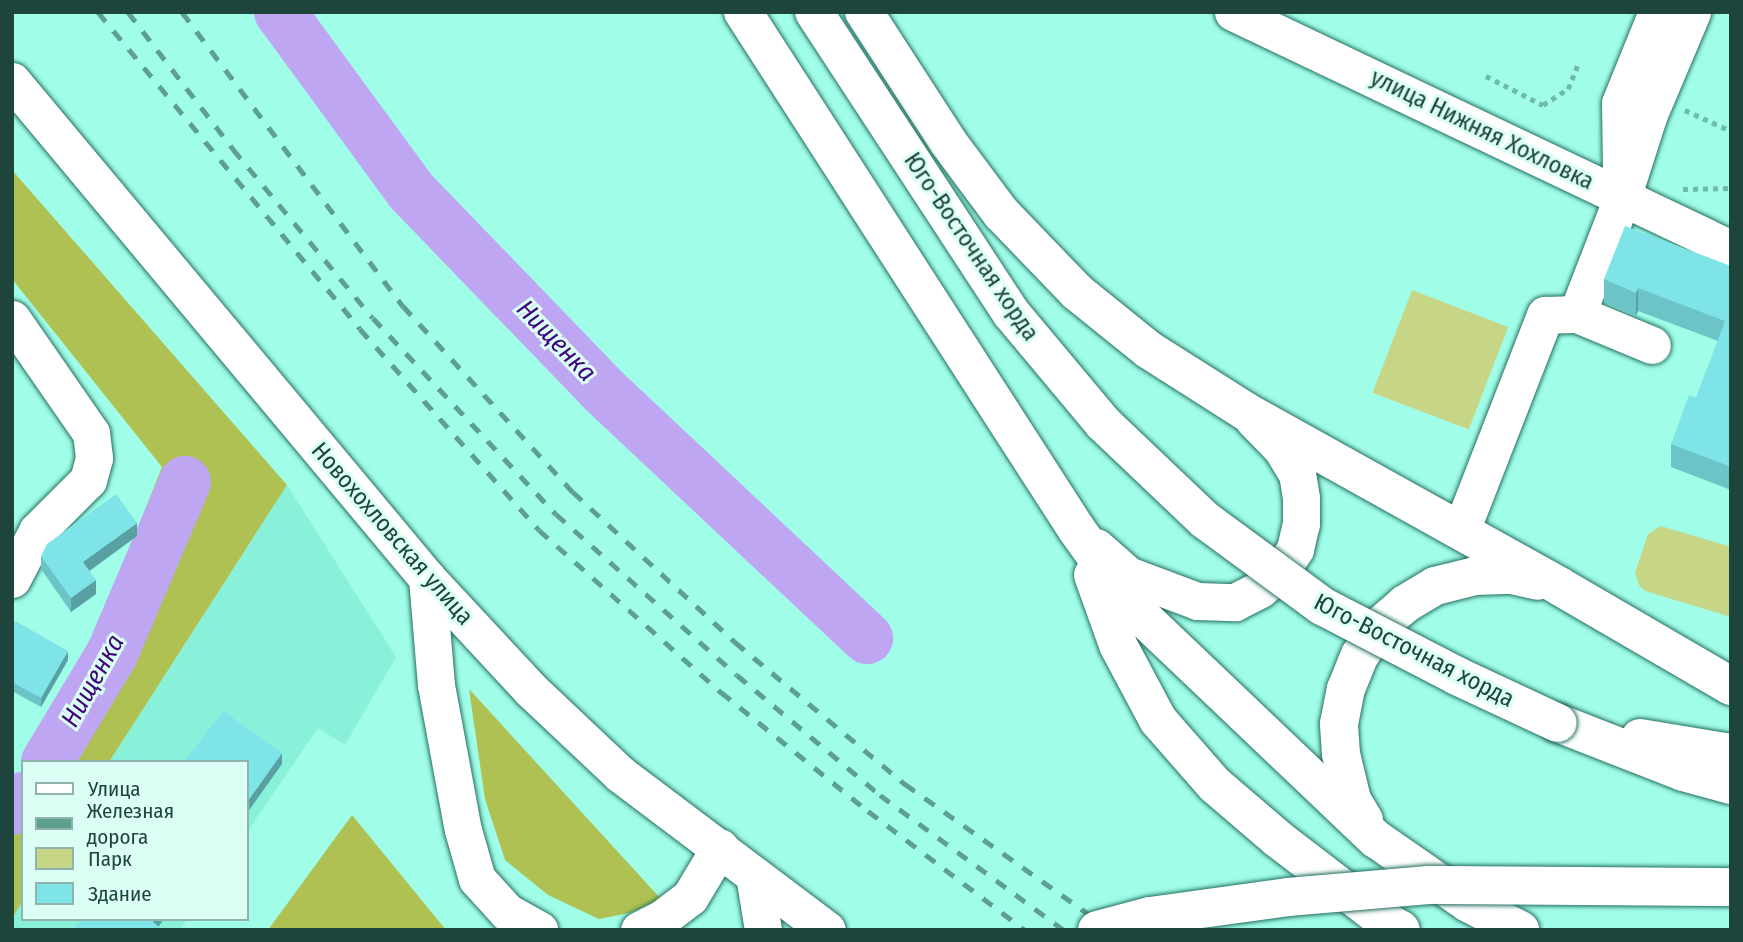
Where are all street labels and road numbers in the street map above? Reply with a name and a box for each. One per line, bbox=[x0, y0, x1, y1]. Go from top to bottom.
street label: улица Нижняя Хохловка bbox=[1366, 63, 1598, 197]
street label: Юго-Восточная хорда bbox=[897, 147, 1045, 347]
street label: Новохохловская улица bbox=[305, 437, 479, 631]
street label: Юго-Восточная хорда bbox=[1309, 588, 1519, 714]

